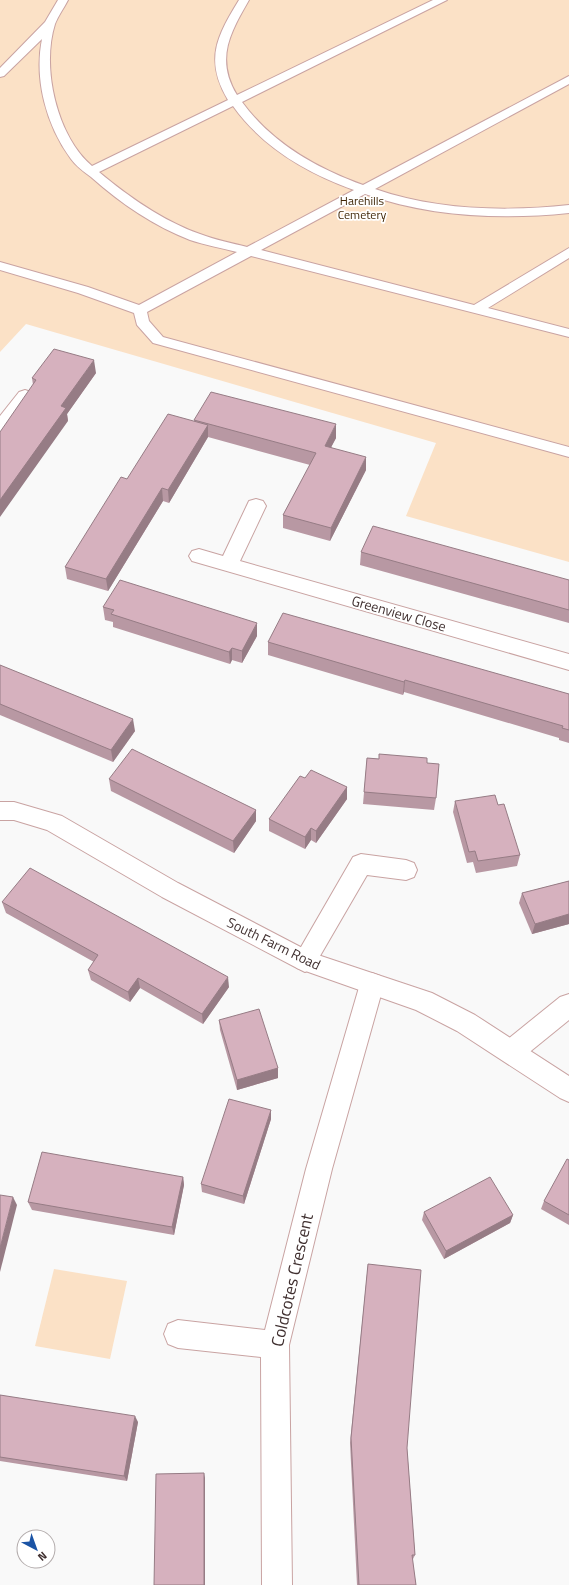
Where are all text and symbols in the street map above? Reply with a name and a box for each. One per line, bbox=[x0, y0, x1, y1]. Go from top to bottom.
park label: Harehills Cemetery bbox=[338, 191, 387, 224]
street label: Greenview Close bbox=[349, 589, 449, 637]
street label: South Farm Road bbox=[224, 911, 324, 975]
street label: Coldcotes Crescent bbox=[264, 1211, 320, 1349]
north arrow bbox=[16, 1529, 56, 1569]
text: N bbox=[34, 1548, 51, 1565]

